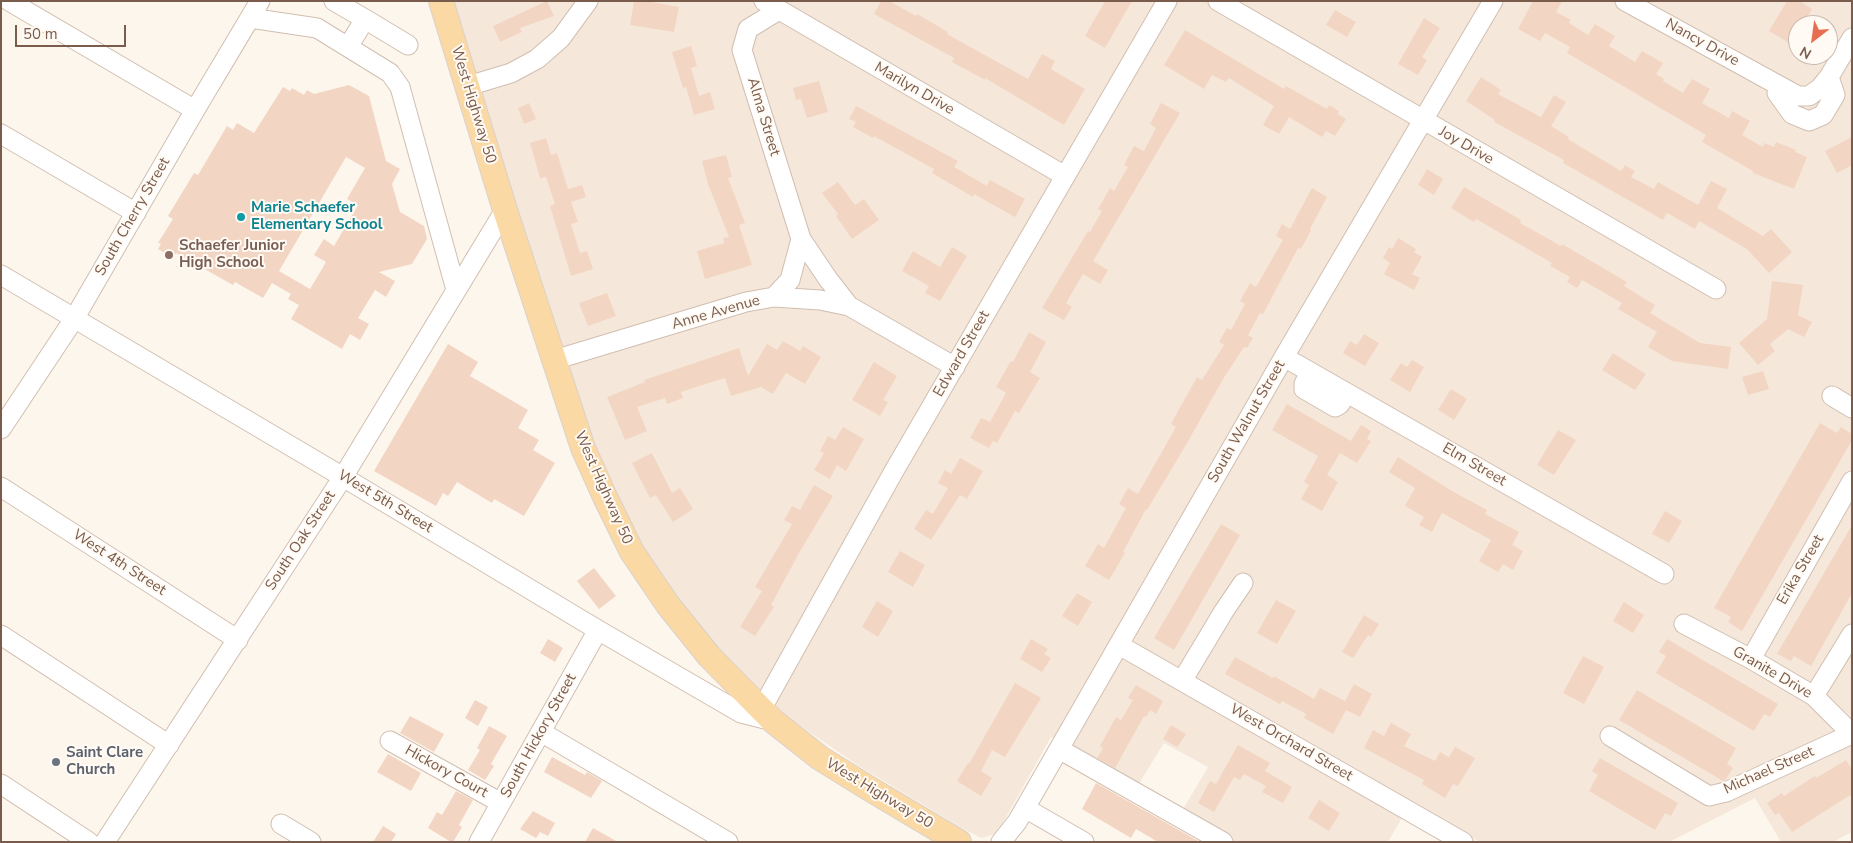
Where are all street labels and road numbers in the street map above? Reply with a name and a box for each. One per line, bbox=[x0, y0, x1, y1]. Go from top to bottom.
street label: Nancy Drive bbox=[1662, 15, 1742, 71]
street label: West Highway 50 bbox=[447, 44, 499, 166]
street label: Marilyn Drive bbox=[871, 59, 957, 119]
street label: Alma Street bbox=[743, 76, 783, 158]
street label: Joy Drive bbox=[1435, 123, 1497, 169]
street label: South Cherry Street bbox=[92, 155, 174, 279]
street label: Anne Avenue bbox=[670, 292, 762, 334]
street label: Edward Street bbox=[930, 308, 994, 400]
street label: South Walnut Street bbox=[1205, 357, 1289, 487]
street label: West Highway 50 bbox=[570, 429, 636, 547]
street label: Elm Street bbox=[1439, 440, 1509, 490]
street label: West 5th Street bbox=[334, 467, 436, 537]
street label: South Oak Street bbox=[262, 488, 340, 594]
street label: West 4th Street bbox=[69, 526, 169, 600]
street label: Erika Street bbox=[1774, 532, 1828, 608]
street label: Granite Drive bbox=[1729, 643, 1815, 703]
street label: South Hickory Street bbox=[497, 671, 581, 801]
street label: West Orchard Street bbox=[1226, 700, 1356, 786]
street label: Hickory Court bbox=[401, 742, 491, 802]
street label: Michael Street bbox=[1721, 743, 1817, 799]
street label: West Highway 50 bbox=[822, 755, 936, 833]

